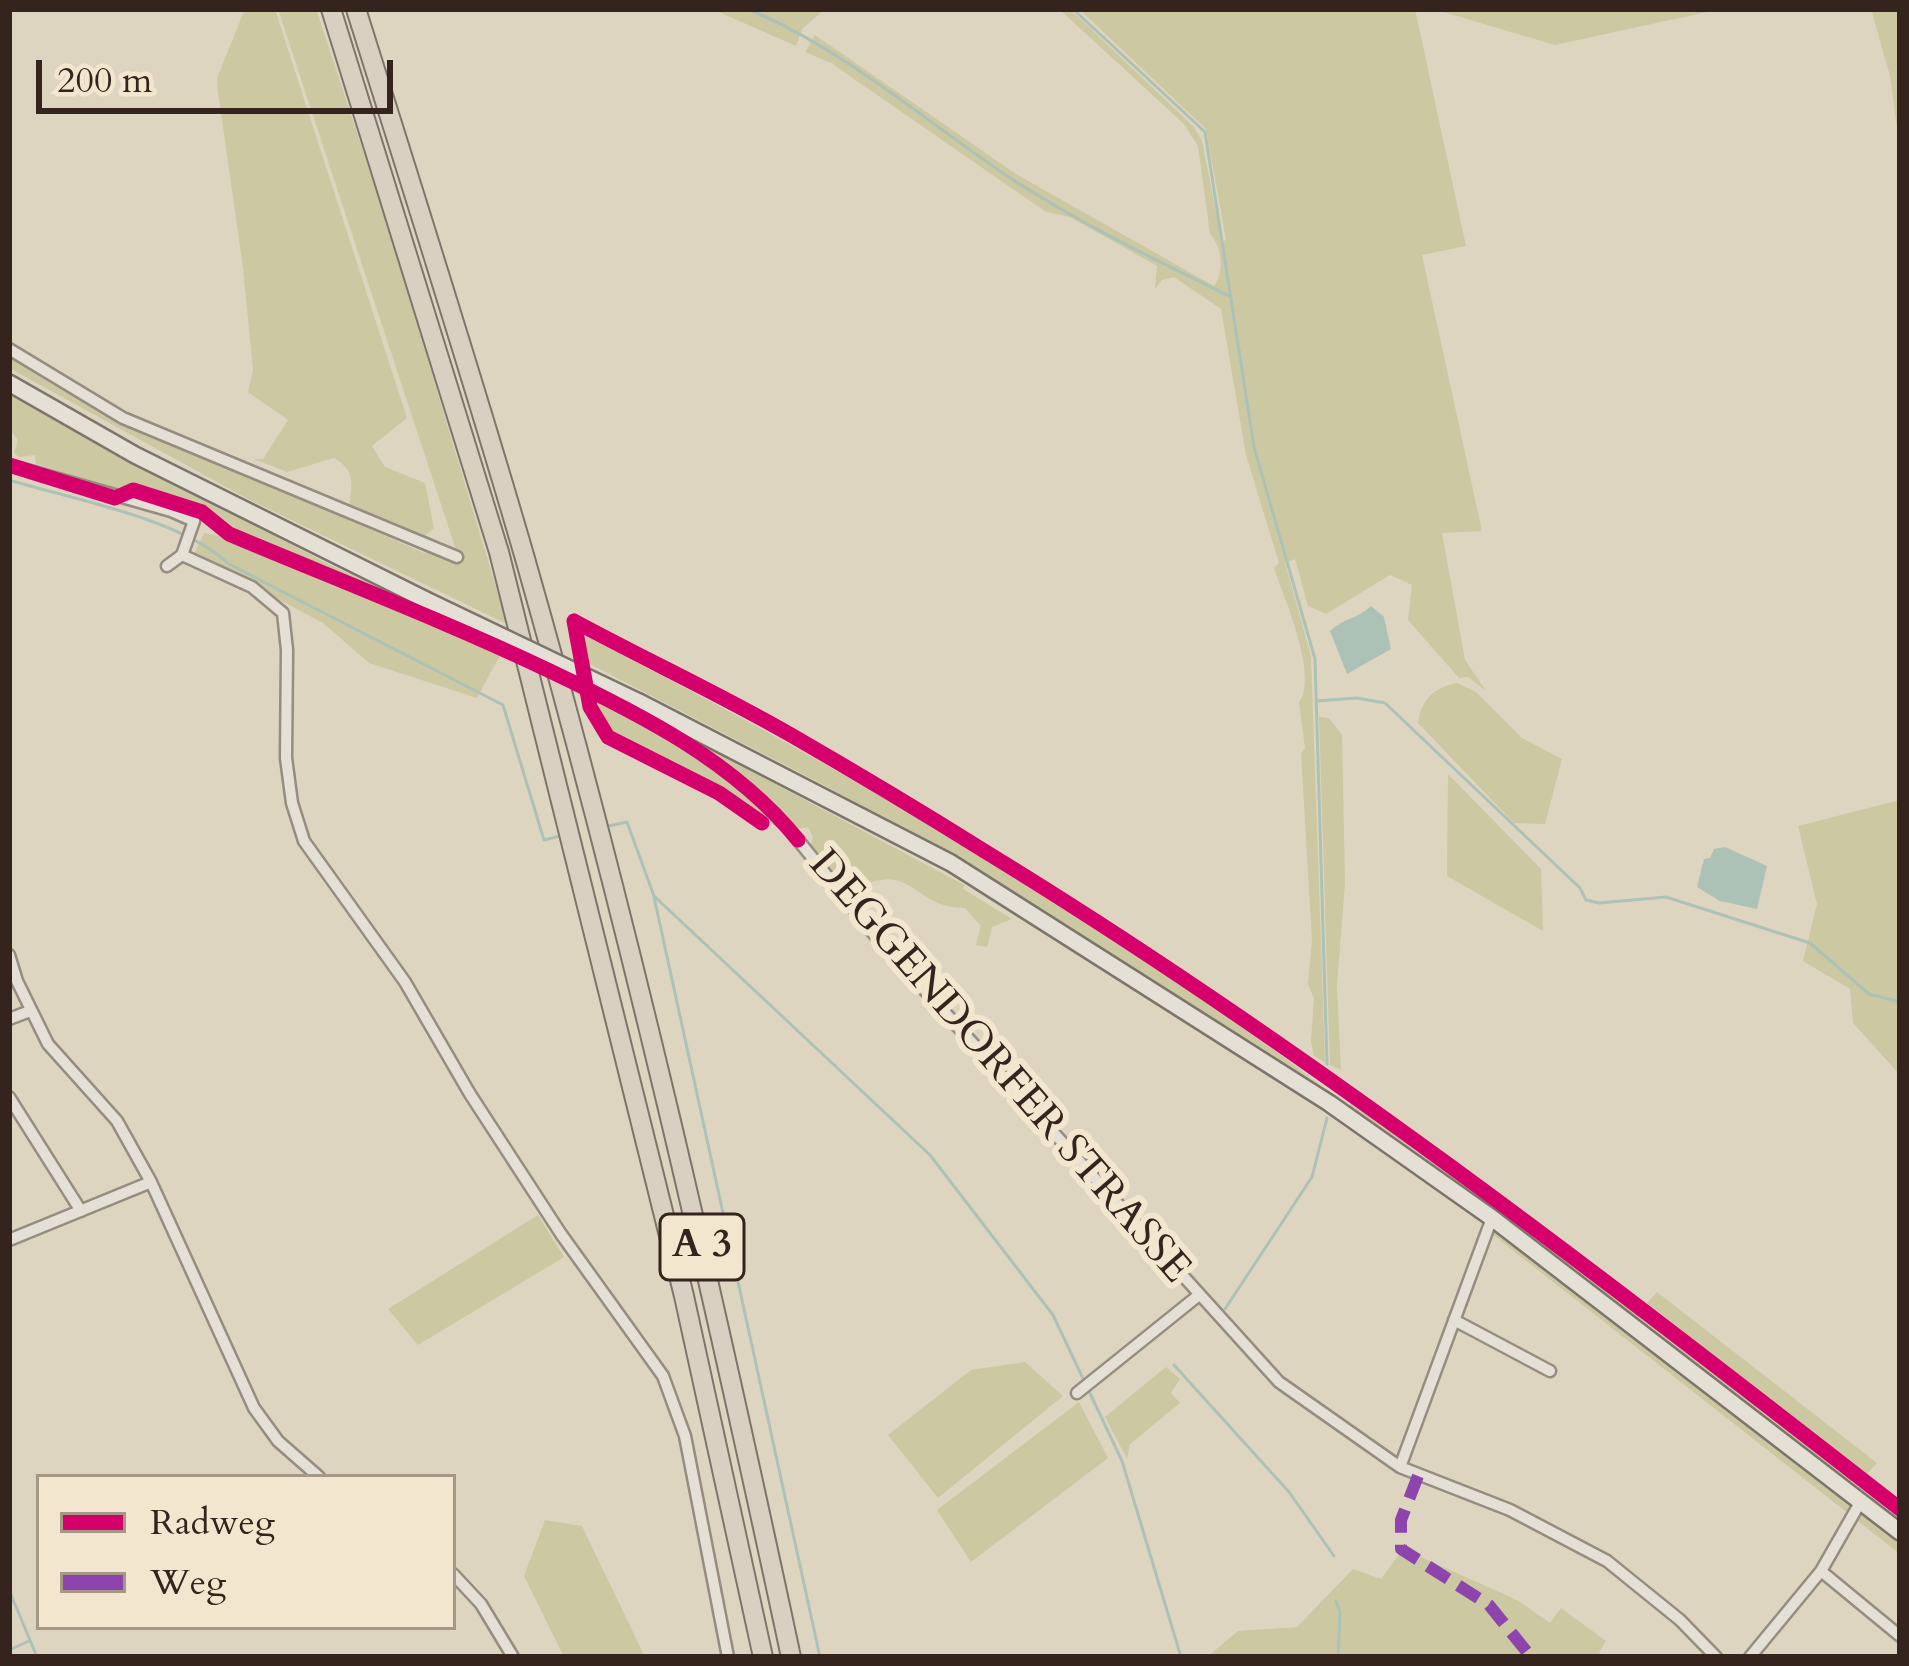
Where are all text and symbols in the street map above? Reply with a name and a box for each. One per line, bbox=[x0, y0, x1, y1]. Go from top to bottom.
scale bar bbox=[42, 36, 399, 110]
text: 200 m bbox=[57, 56, 152, 105]
street label: DEGGENDORFER STRASSE bbox=[796, 841, 1200, 1295]
road number: A 3 bbox=[660, 1214, 744, 1280]
legend bbox=[36, 1474, 456, 1630]
text: Radweg bbox=[150, 1498, 275, 1547]
text: Weg bbox=[150, 1558, 226, 1607]

